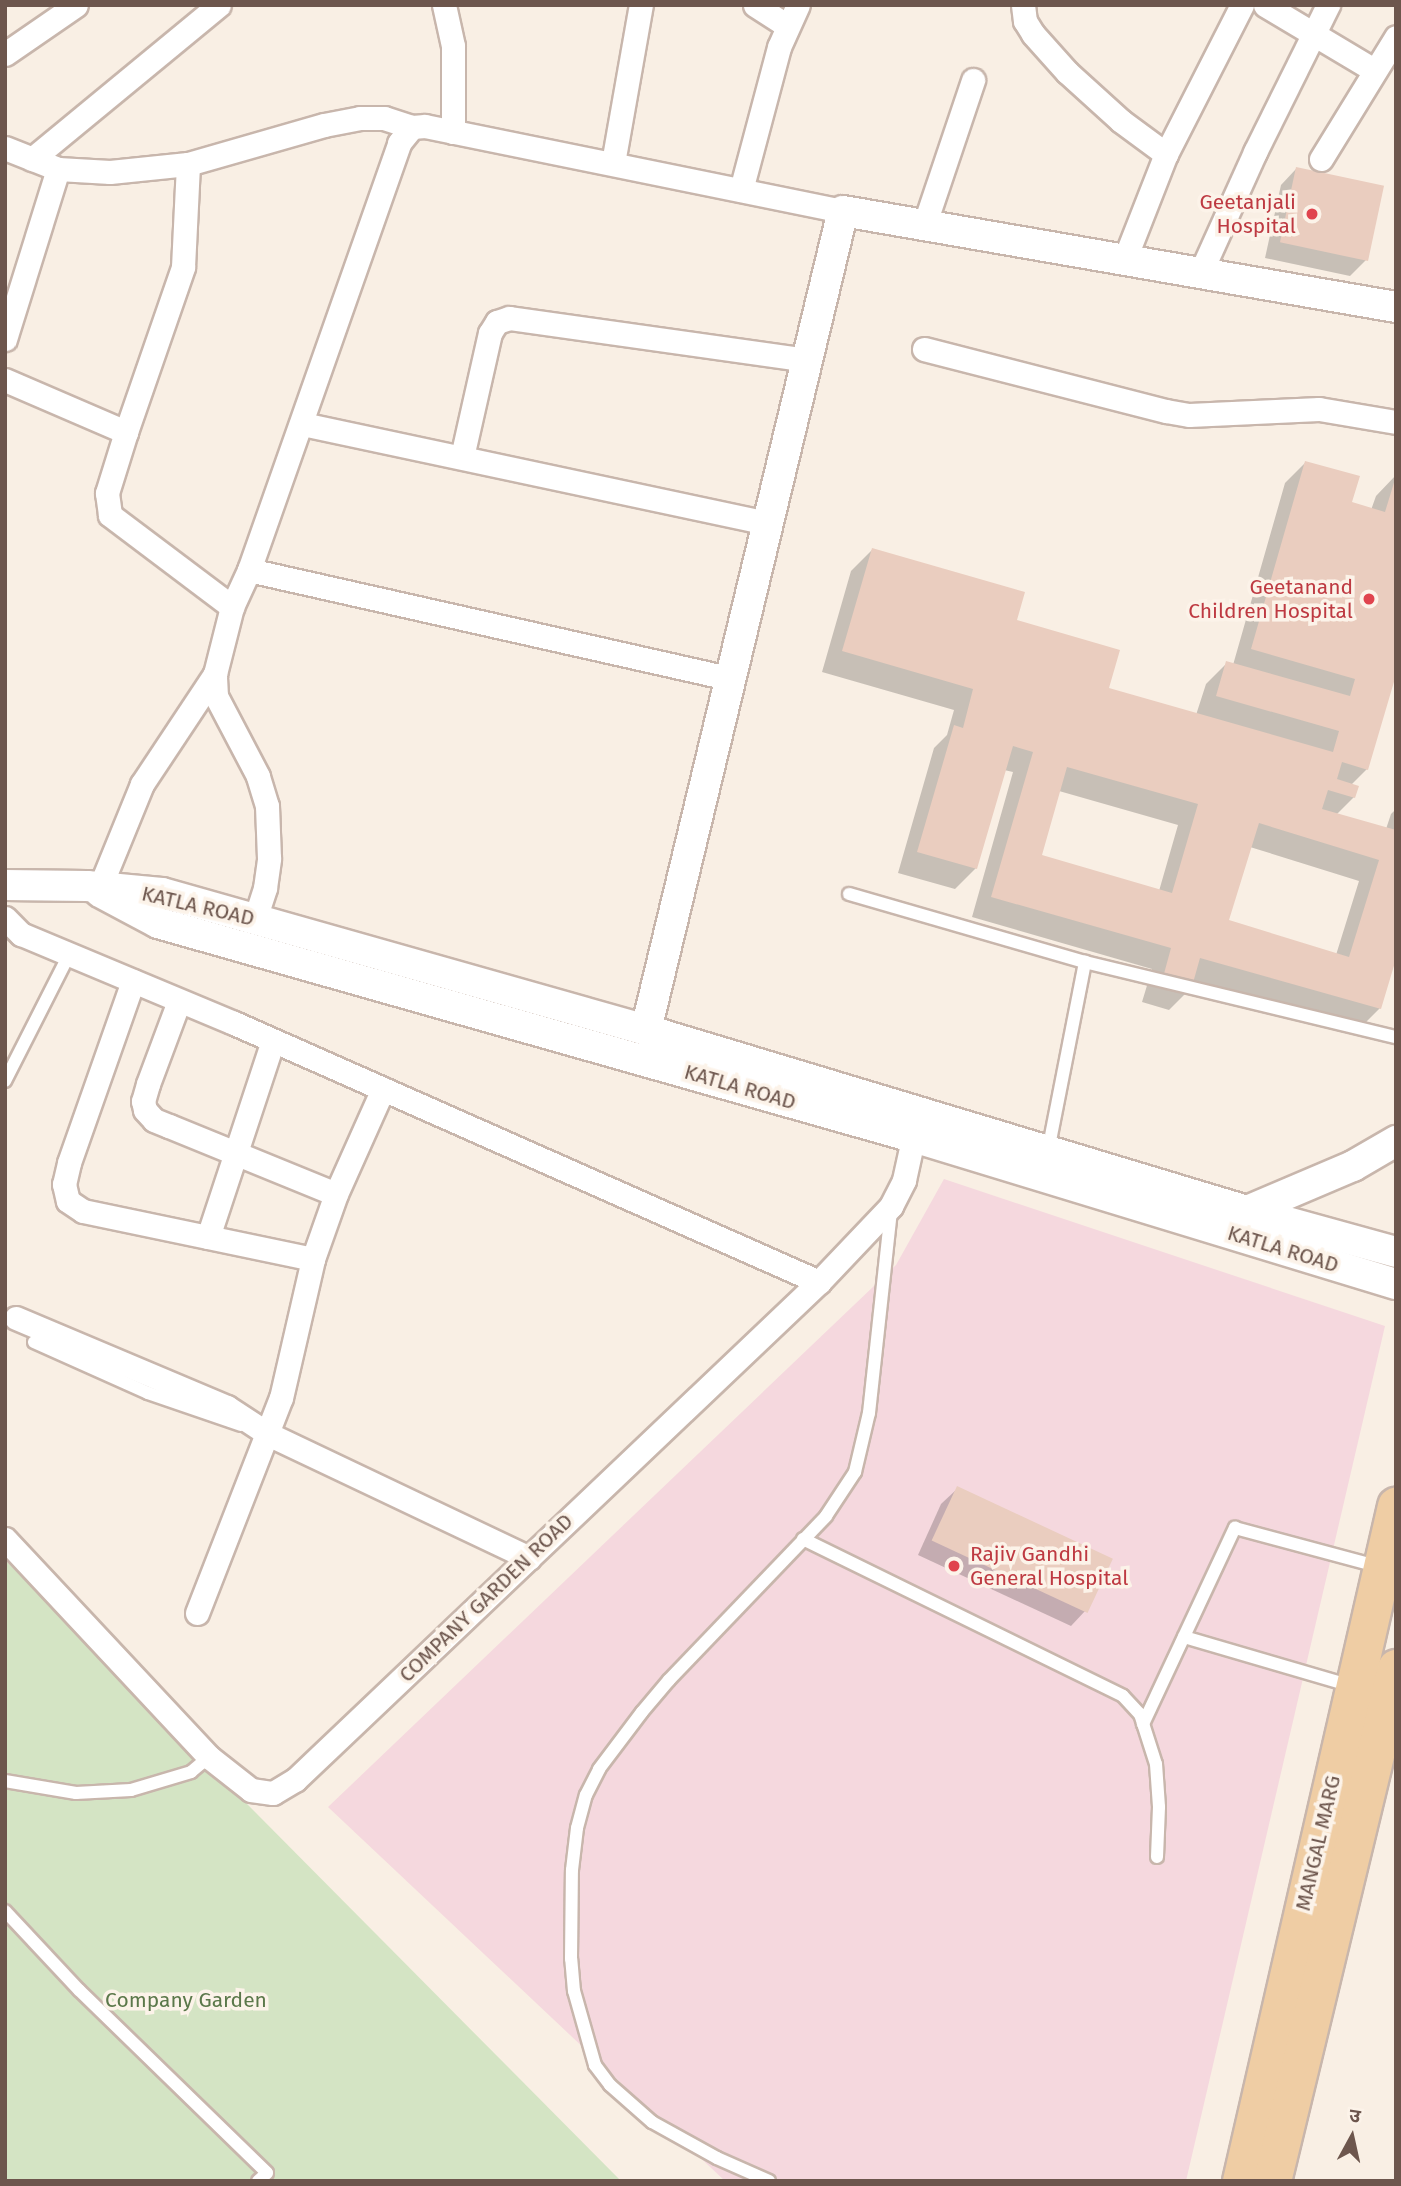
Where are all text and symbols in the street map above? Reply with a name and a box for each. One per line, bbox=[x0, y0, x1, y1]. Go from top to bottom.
place label: Geetanjali Hospital bbox=[1200, 189, 1296, 239]
marker: Geetanjali Hospital bbox=[1302, 204, 1322, 224]
place label: Geetanand Children Hospital bbox=[1188, 574, 1353, 624]
marker: Geetanand Children Hospital bbox=[1359, 589, 1379, 609]
street label: KATLA ROAD bbox=[139, 881, 257, 931]
street label: KATLA ROAD bbox=[681, 1059, 799, 1115]
street label: KATLA ROAD bbox=[1224, 1220, 1342, 1278]
street label: COMPANY GARDEN ROAD bbox=[394, 1509, 578, 1687]
place label: Rajiv Gandhi General Hospital bbox=[970, 1541, 1128, 1591]
marker: Rajiv Gandhi General Hospital bbox=[944, 1556, 964, 1576]
street label: MANGAL MARG bbox=[1290, 1773, 1346, 1913]
park label: Company Garden bbox=[105, 1987, 267, 2013]
north arrow bbox=[1317, 2102, 1387, 2172]
text: उ bbox=[1348, 2104, 1362, 2128]

